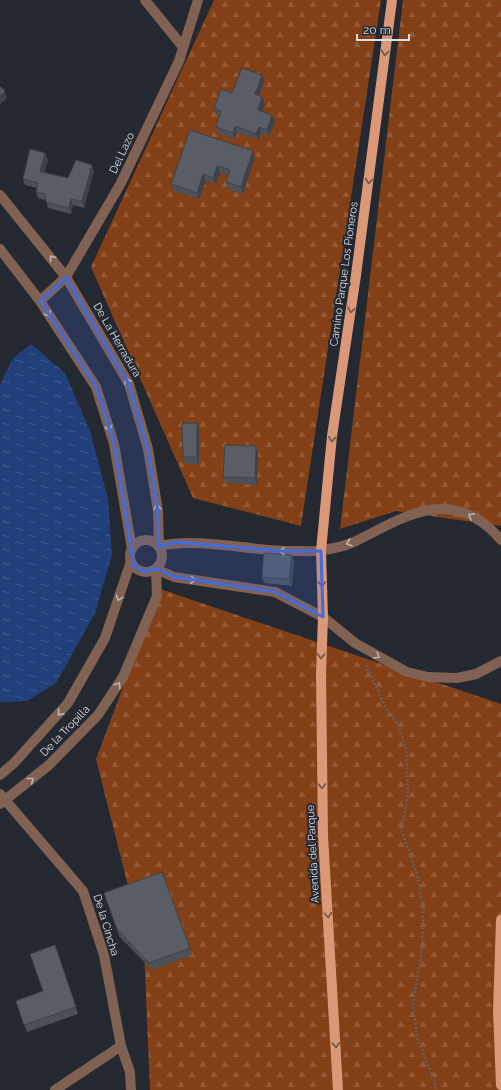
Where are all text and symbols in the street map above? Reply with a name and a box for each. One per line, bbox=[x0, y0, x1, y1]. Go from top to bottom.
scale bar bbox=[357, 16, 409, 42]
text: 20 m bbox=[363, 23, 391, 37]
one-way arrow bbox=[381, 49, 390, 56]
street label: Del Lazo bbox=[107, 130, 137, 176]
one-way arrow bbox=[365, 178, 374, 185]
street label: Camino Parque Los Pioneros bbox=[327, 201, 361, 347]
one-way arrow bbox=[50, 256, 57, 263]
street label: De La Herradura bbox=[90, 300, 144, 380]
one-way arrow bbox=[347, 307, 356, 313]
one-way arrow bbox=[43, 310, 50, 317]
one-way arrow bbox=[124, 378, 132, 385]
one-way arrow bbox=[104, 424, 113, 431]
one-way arrow bbox=[327, 436, 336, 442]
one-way arrow bbox=[153, 504, 162, 510]
one-way arrow bbox=[468, 513, 475, 520]
one-way arrow bbox=[346, 538, 353, 547]
one-way arrow bbox=[279, 547, 285, 555]
one-way arrow bbox=[190, 575, 196, 584]
one-way arrow bbox=[318, 581, 326, 587]
one-way arrow bbox=[115, 595, 124, 602]
one-way arrow bbox=[373, 651, 380, 659]
one-way arrow bbox=[317, 653, 326, 659]
one-way arrow bbox=[113, 682, 121, 689]
street label: De la Tropilla bbox=[37, 703, 93, 759]
one-way arrow bbox=[57, 708, 64, 716]
one-way arrow bbox=[26, 778, 33, 785]
one-way arrow bbox=[318, 783, 326, 789]
street label: Avenida del Parque bbox=[304, 804, 322, 904]
street label: De la Cincha bbox=[90, 893, 122, 957]
one-way arrow bbox=[323, 912, 332, 918]
one-way arrow bbox=[332, 1042, 340, 1048]

